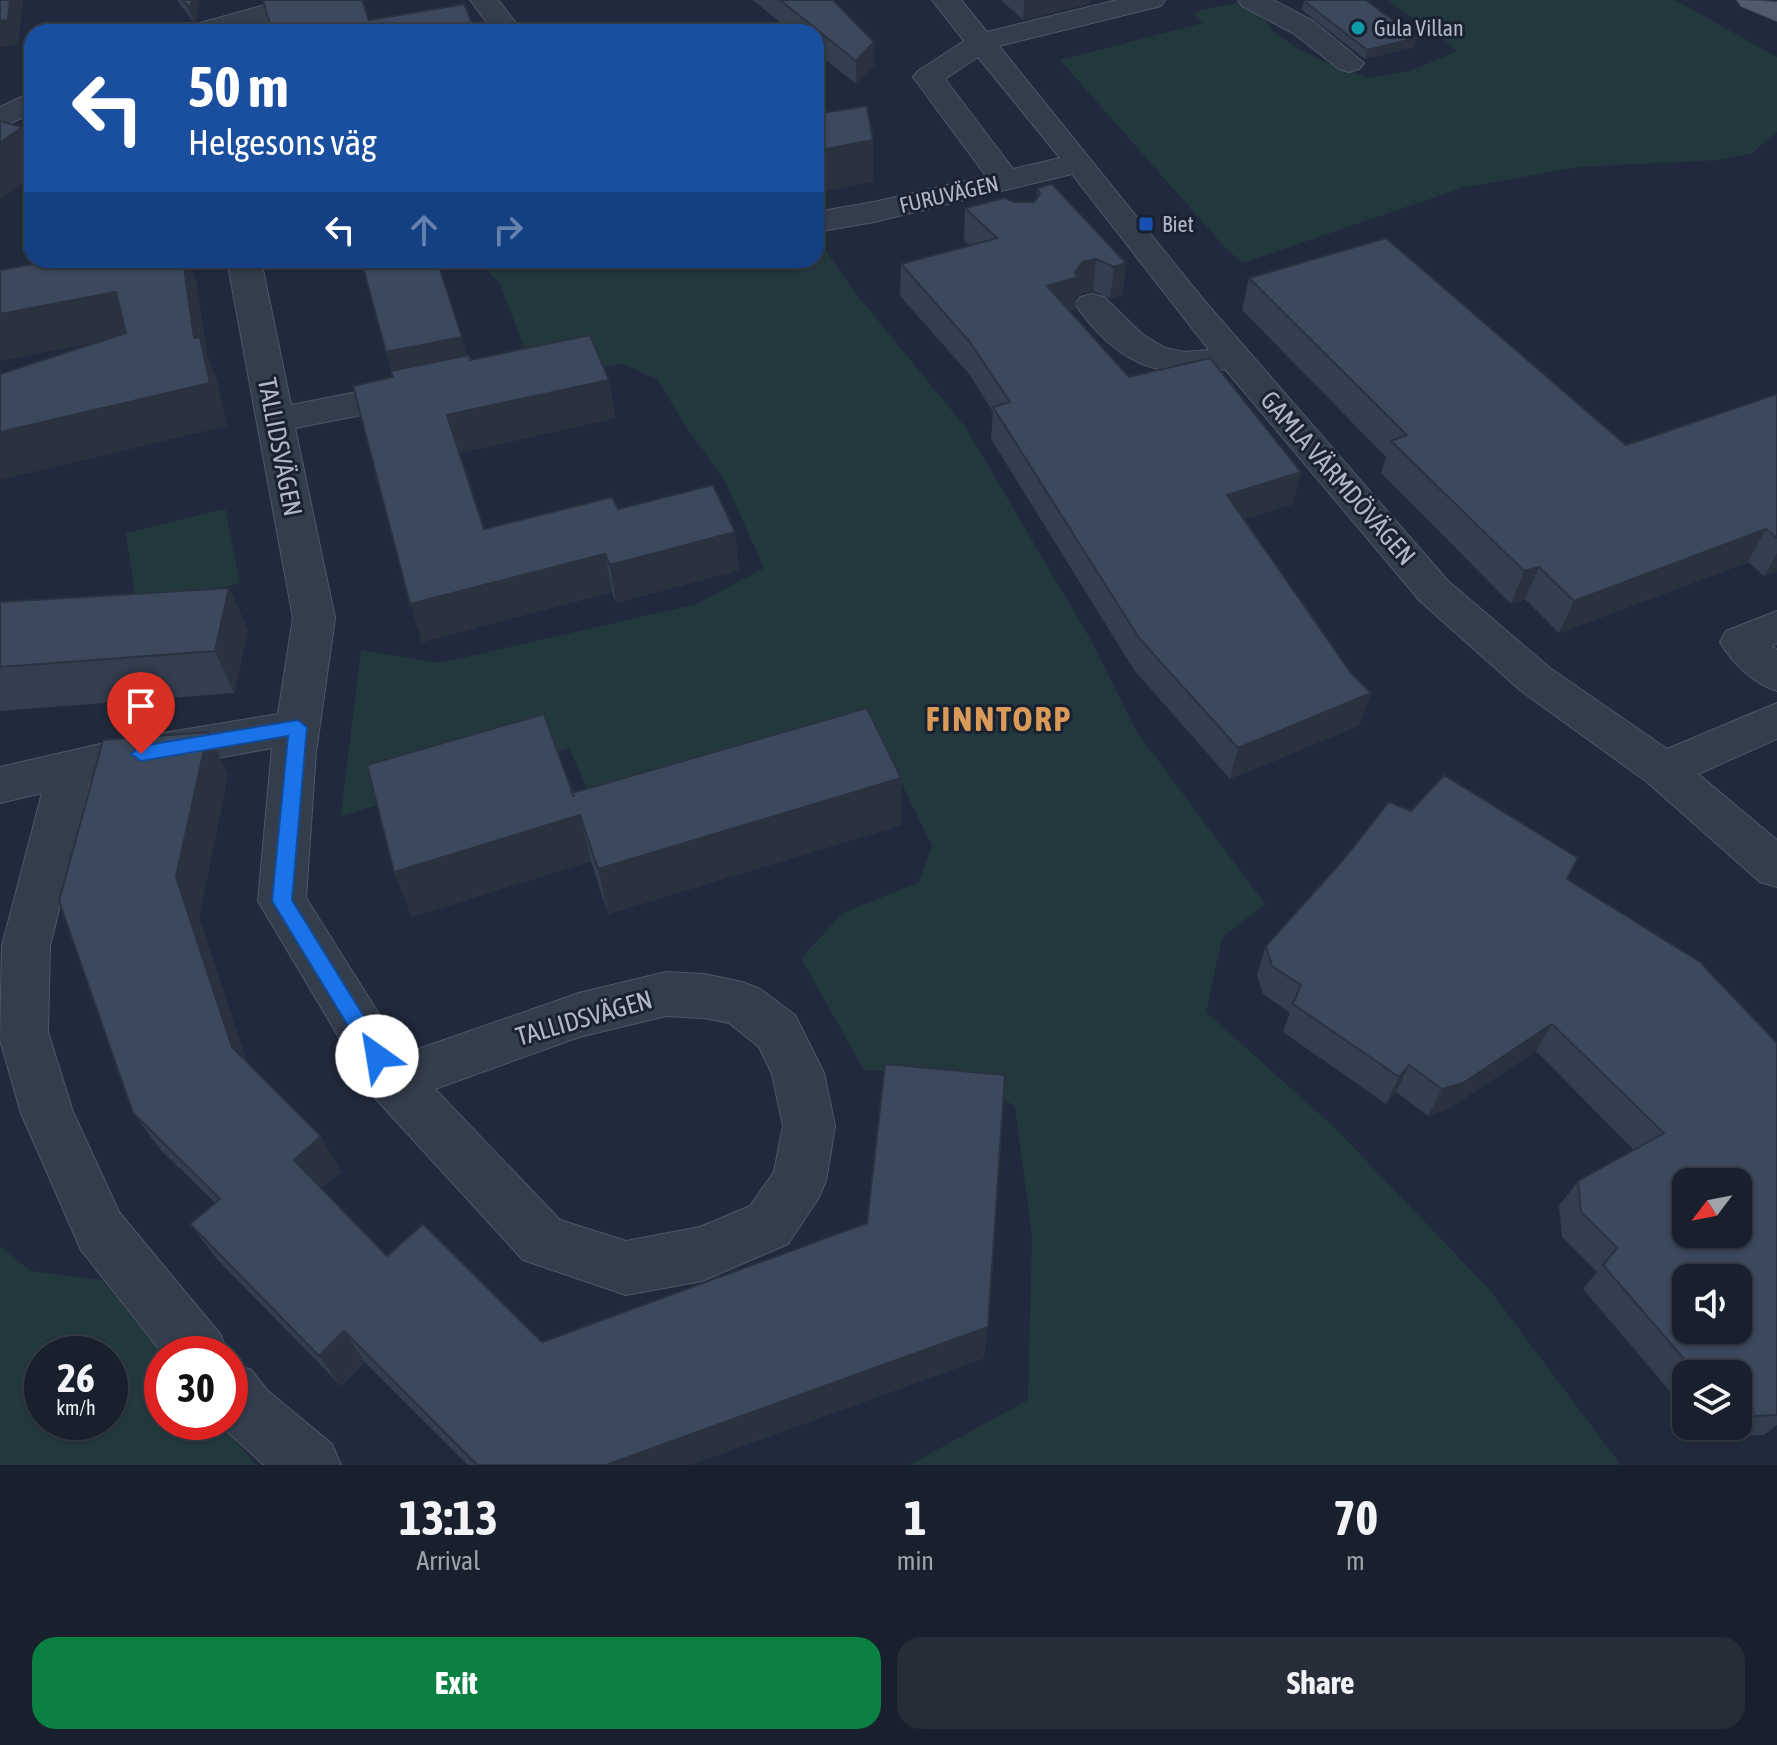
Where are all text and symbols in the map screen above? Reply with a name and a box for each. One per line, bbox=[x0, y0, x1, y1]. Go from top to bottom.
place label: Gula Villan bbox=[1374, 15, 1464, 41]
marker: Gula Villan bbox=[1349, 19, 1367, 37]
text: 50 m bbox=[188, 55, 289, 119]
icon: left bbox=[56, 56, 160, 160]
text: Helgesons väg bbox=[188, 121, 377, 163]
street label: FURUVÄGEN bbox=[897, 170, 1001, 218]
icon: left bbox=[318, 208, 362, 252]
icon: ahead bbox=[402, 208, 446, 252]
icon: right bbox=[486, 208, 530, 252]
place label: Biet bbox=[1162, 211, 1194, 237]
marker: Biet bbox=[1137, 215, 1155, 233]
street label: TALLIDSVÄGEN bbox=[252, 375, 308, 519]
street label: GAMLA VÄRMDÖVÄGEN bbox=[1254, 385, 1422, 571]
pin bbox=[107, 672, 175, 754]
icon: arrive bbox=[119, 684, 163, 728]
district label: FINNTORP bbox=[926, 699, 1072, 738]
street label: TALLIDSVÄGEN bbox=[512, 984, 656, 1052]
position arrow bbox=[335, 1014, 419, 1098]
north arrow bbox=[1672, 1168, 1752, 1248]
map controls bbox=[1672, 1168, 1752, 1440]
button: sound bbox=[1672, 1264, 1752, 1344]
speed limit sign: 30 bbox=[144, 1336, 248, 1440]
text: 26 bbox=[57, 1355, 95, 1400]
button: layers bbox=[1672, 1360, 1752, 1440]
text: km/h bbox=[56, 1396, 96, 1419]
text: 13:13 bbox=[399, 1490, 498, 1545]
text: 1 bbox=[904, 1490, 927, 1545]
text: 70 bbox=[1333, 1490, 1378, 1545]
text: Arrival bbox=[417, 1546, 480, 1576]
text: min bbox=[897, 1546, 934, 1576]
text: m bbox=[1346, 1546, 1365, 1576]
button: Exit bbox=[32, 1637, 881, 1729]
button: Share bbox=[897, 1637, 1745, 1729]

